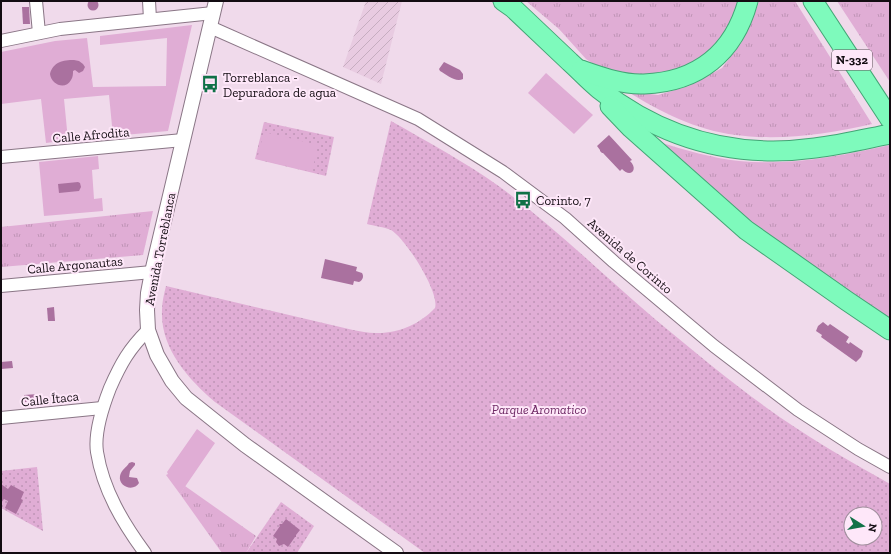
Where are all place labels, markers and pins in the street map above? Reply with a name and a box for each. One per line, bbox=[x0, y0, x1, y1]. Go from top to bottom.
place label: Torreblanca - Depuradora de agua bbox=[223, 70, 337, 100]
bus stop icon: Torreblanca - Depuradora de agua bbox=[200, 74, 220, 94]
bus stop icon: Corinto, 7 bbox=[513, 190, 533, 210]
place label: Corinto, 7 bbox=[536, 193, 591, 208]

